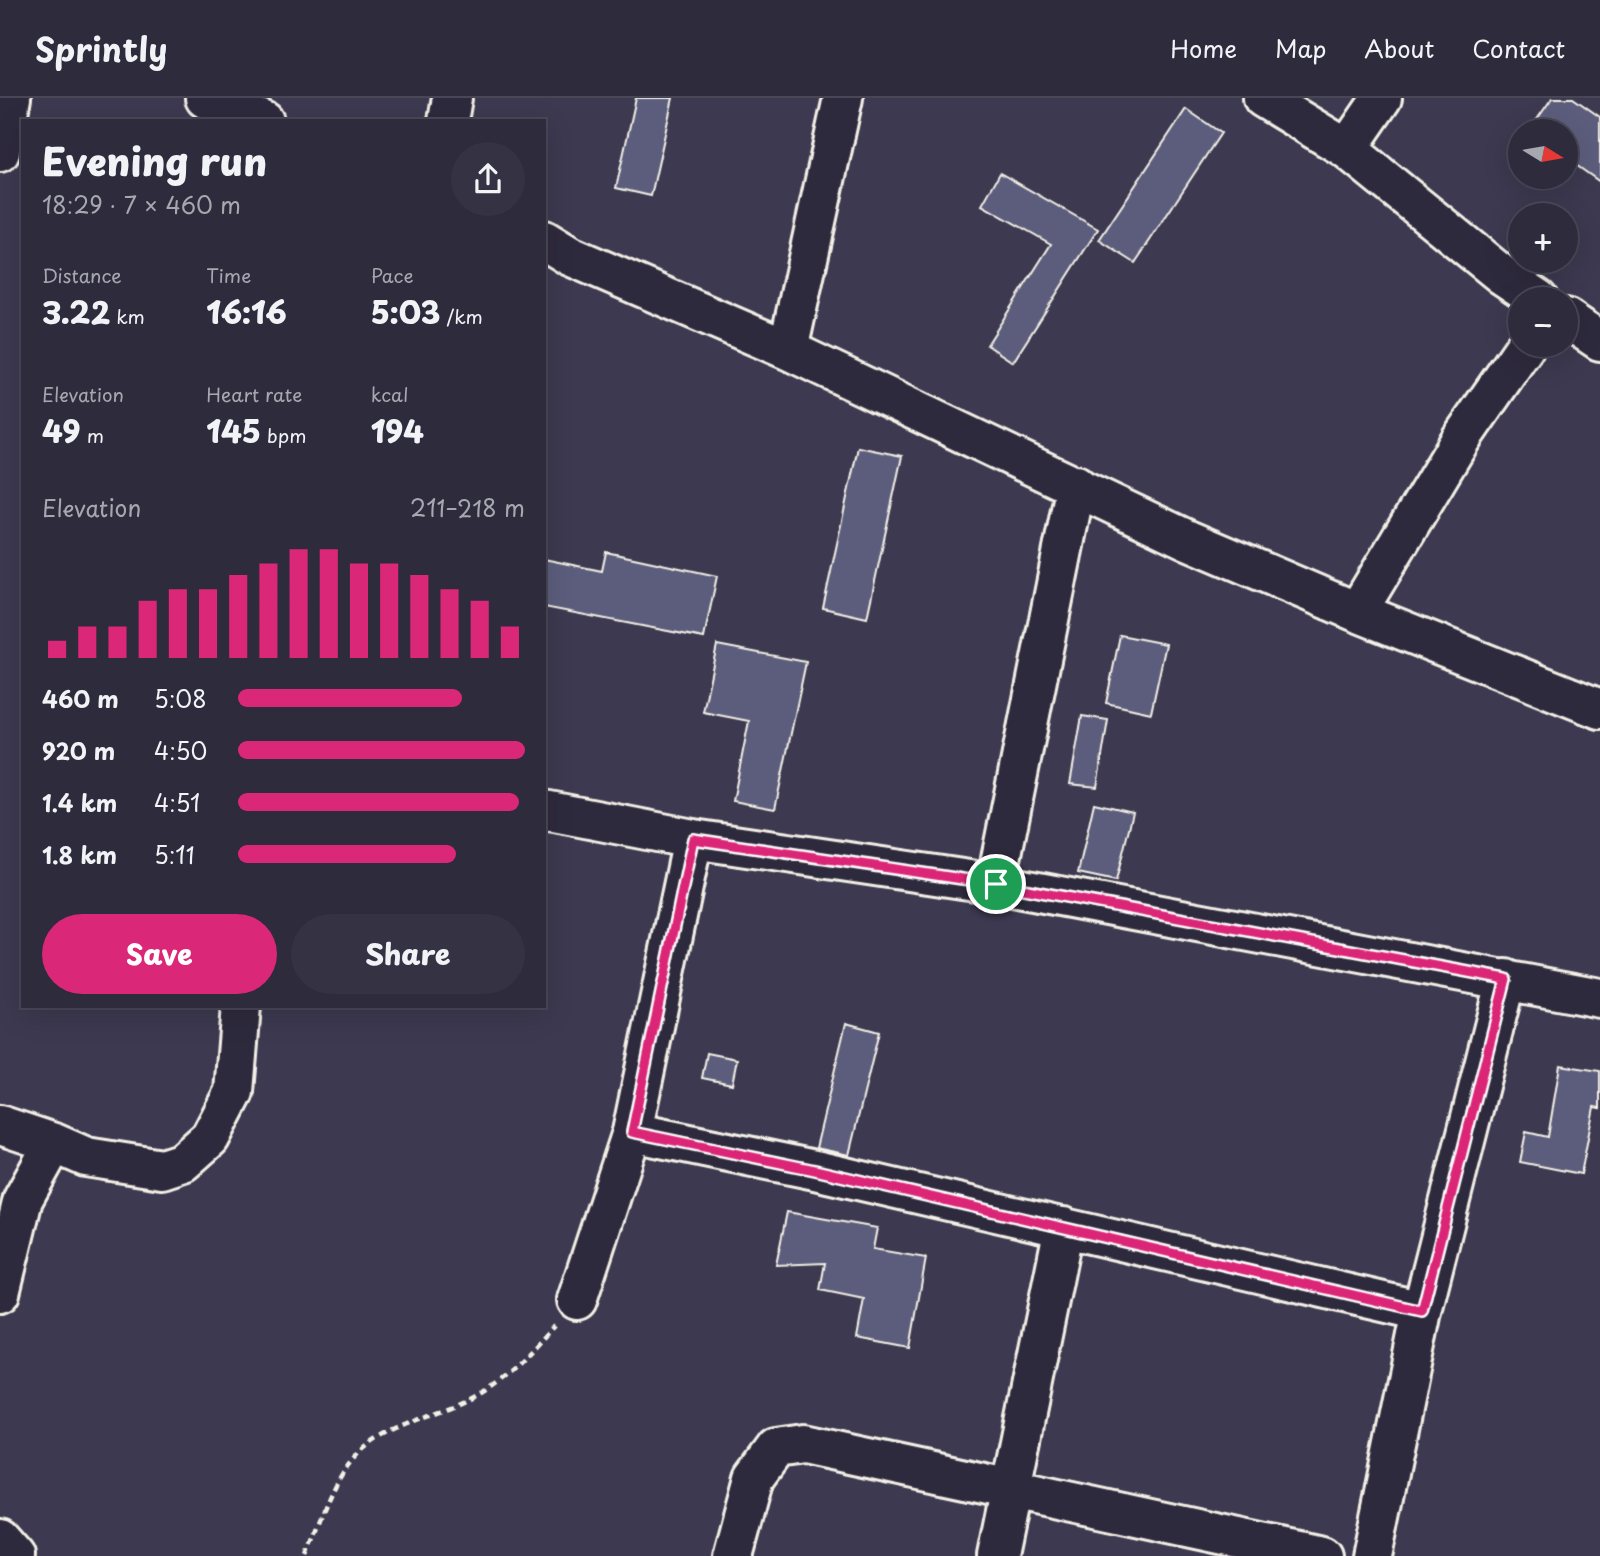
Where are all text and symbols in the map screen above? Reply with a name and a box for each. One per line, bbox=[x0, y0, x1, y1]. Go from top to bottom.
text: Sprintly bbox=[35, 23, 167, 73]
text: Home bbox=[1170, 30, 1237, 66]
text: Map bbox=[1275, 30, 1326, 66]
text: About bbox=[1364, 30, 1434, 66]
text: Contact bbox=[1472, 30, 1565, 66]
north arrow bbox=[1508, 119, 1578, 189]
map controls bbox=[1508, 119, 1578, 357]
text: Evening run bbox=[42, 132, 267, 189]
button: share bbox=[451, 142, 525, 216]
text: 18:29 · 7 × 460 m bbox=[42, 187, 241, 222]
button: + bbox=[1508, 203, 1578, 273]
text: Distance bbox=[42, 261, 122, 289]
text: Time bbox=[206, 261, 251, 289]
text: Pace bbox=[371, 261, 414, 289]
button: − bbox=[1508, 287, 1578, 357]
text: 3.22 bbox=[42, 289, 110, 334]
text: 16:16 bbox=[206, 289, 287, 334]
text: 5:03 bbox=[371, 289, 440, 334]
text: km bbox=[110, 302, 145, 330]
text: /km bbox=[440, 302, 483, 330]
text: Elevation bbox=[42, 380, 124, 408]
text: Heart rate bbox=[206, 380, 302, 408]
text: kcal bbox=[371, 380, 409, 408]
text: 49 bbox=[42, 408, 81, 453]
text: 145 bbox=[206, 408, 261, 453]
text: 194 bbox=[371, 408, 424, 453]
text: m bbox=[81, 421, 104, 449]
text: bpm bbox=[261, 421, 306, 449]
text: Elevation bbox=[42, 490, 141, 525]
text: 211–218 m bbox=[410, 490, 525, 525]
text: 460 m bbox=[42, 681, 119, 716]
text: 5:08 bbox=[154, 681, 207, 716]
text: 920 m bbox=[42, 733, 115, 768]
text: 4:50 bbox=[154, 733, 207, 768]
text: 1.4 km bbox=[42, 785, 117, 820]
text: 4:51 bbox=[154, 785, 200, 820]
text: 1.8 km bbox=[42, 837, 117, 872]
text: 5:11 bbox=[154, 837, 195, 872]
pin bbox=[966, 854, 1026, 914]
icon: arrive bbox=[977, 865, 1015, 903]
button: Save bbox=[42, 914, 277, 994]
button: Share bbox=[291, 914, 525, 994]

